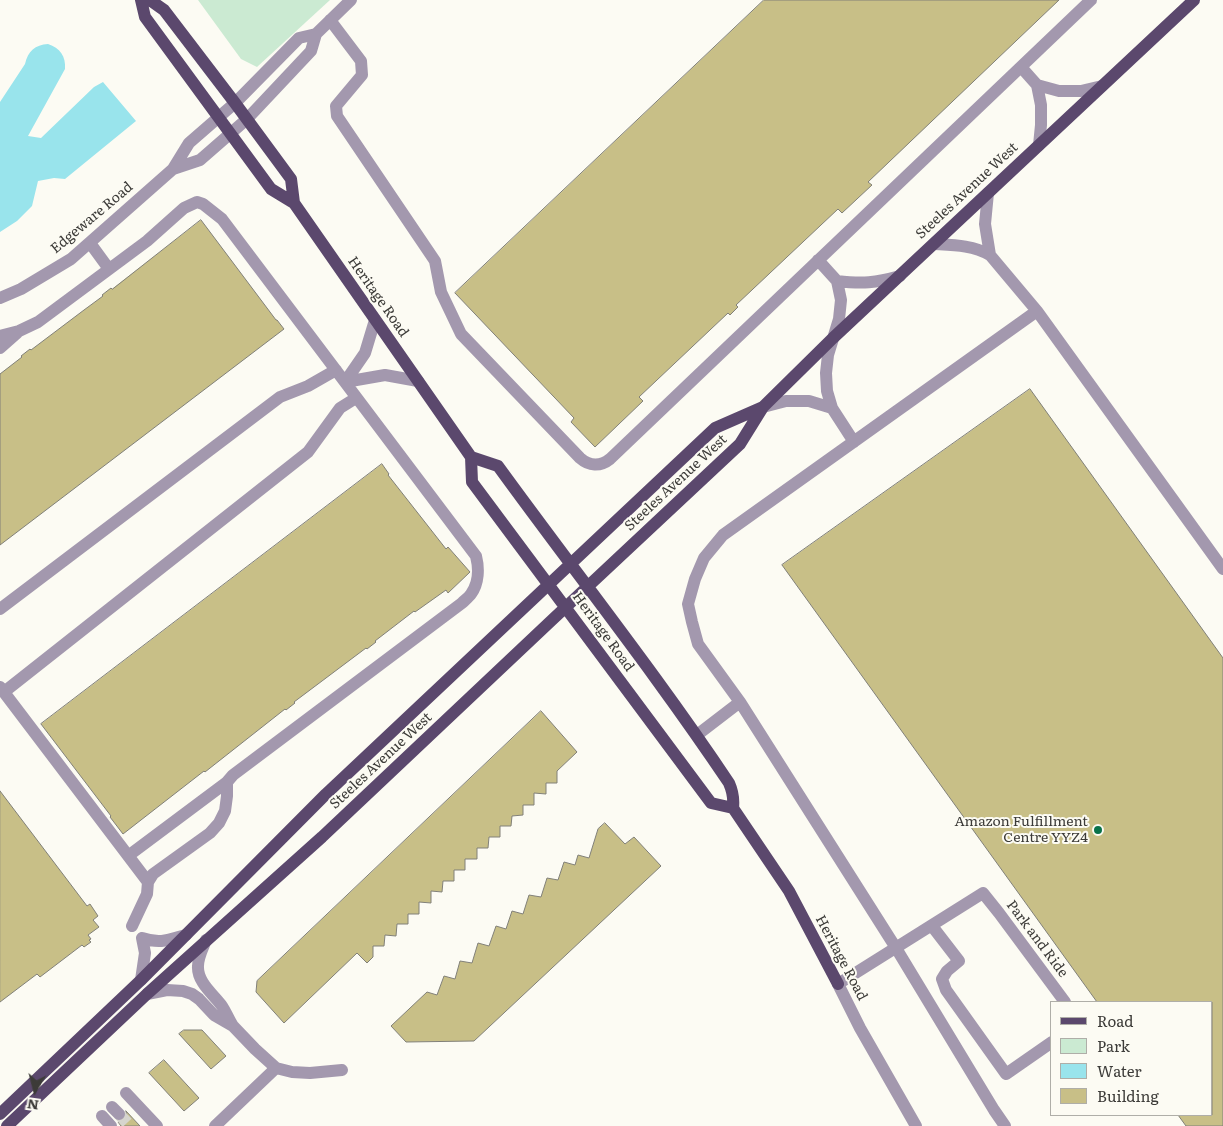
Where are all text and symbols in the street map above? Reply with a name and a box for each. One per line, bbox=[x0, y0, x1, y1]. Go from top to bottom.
street label: Steeles Avenue West bbox=[912, 139, 1022, 243]
street label: Edgeware Road bbox=[48, 179, 136, 257]
street label: Heritage Road bbox=[344, 254, 412, 340]
street label: Steeles Avenue West bbox=[621, 431, 731, 535]
street label: Heritage Road bbox=[569, 589, 637, 675]
street label: Steeles Avenue West bbox=[326, 709, 436, 813]
place label: Amazon Fulfillment Centre YYZ4 bbox=[955, 814, 1088, 846]
marker: Amazon Fulfillment Centre YYZ4 bbox=[1092, 824, 1104, 836]
street label: Park and Ride bbox=[1003, 897, 1071, 981]
street label: Heritage Road bbox=[811, 912, 871, 1004]
legend bbox=[1050, 1001, 1213, 1116]
text: Road bbox=[1097, 1009, 1133, 1032]
text: Park bbox=[1097, 1034, 1130, 1057]
text: Water bbox=[1097, 1059, 1142, 1082]
north arrow bbox=[10, 1066, 60, 1116]
text: Building bbox=[1097, 1084, 1159, 1107]
text: N bbox=[26, 1095, 40, 1117]

